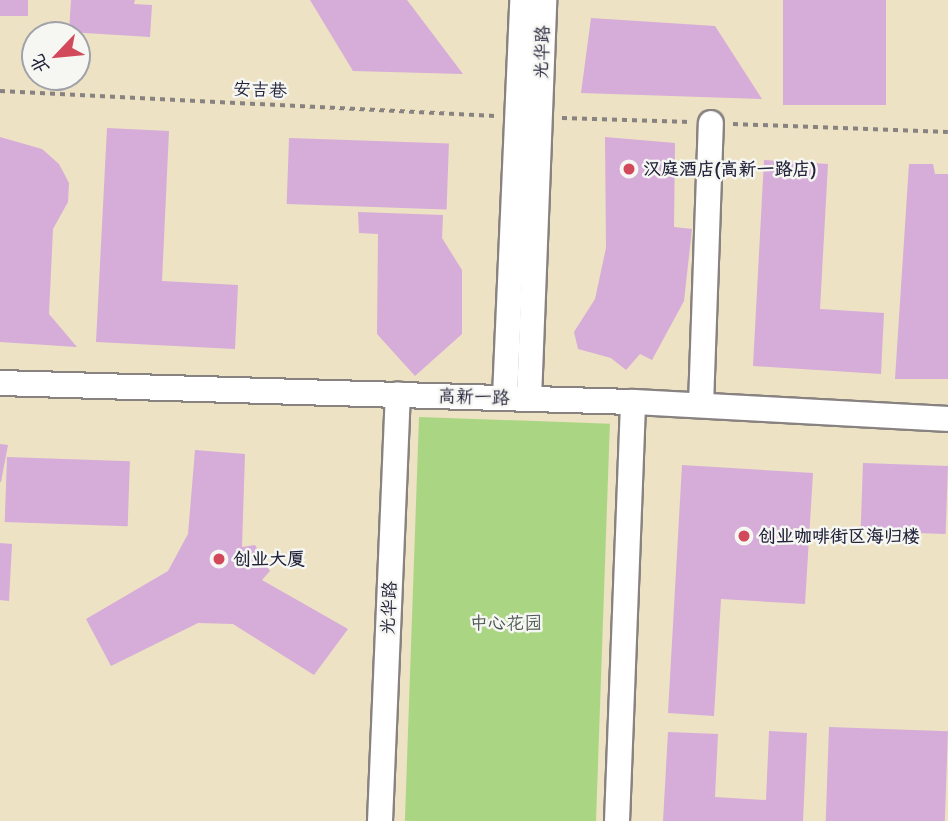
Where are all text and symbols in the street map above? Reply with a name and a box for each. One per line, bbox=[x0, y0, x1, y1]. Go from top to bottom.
north arrow bbox=[21, 21, 91, 91]
street label: 光华路 bbox=[530, 25, 554, 79]
text: 北 bbox=[24, 51, 54, 78]
street label: 安吉巷 bbox=[232, 78, 288, 102]
place label: 汉庭酒店(高新一路店) bbox=[643, 158, 816, 180]
marker: 汉庭酒店(高新一路店) bbox=[621, 161, 637, 177]
street label: 高新一路 bbox=[438, 385, 510, 409]
place label: 创业咖啡街区海归楼 bbox=[758, 525, 920, 547]
marker: 创业咖啡街区海归楼 bbox=[736, 528, 752, 544]
place label: 创业大厦 bbox=[233, 548, 305, 570]
marker: 创业大厦 bbox=[211, 551, 227, 567]
street label: 光华路 bbox=[377, 580, 401, 636]
park label: 中心花园 bbox=[470, 612, 542, 634]

